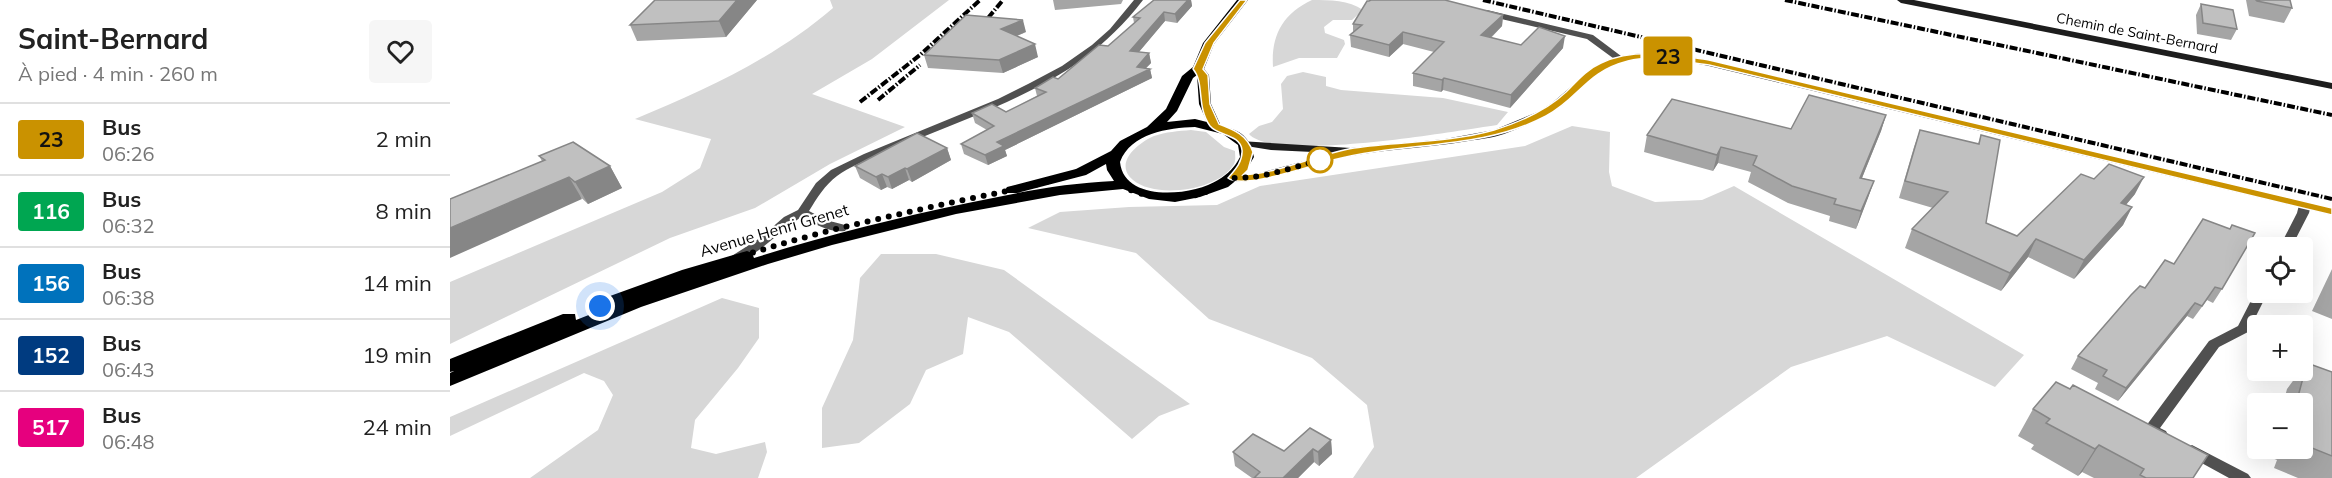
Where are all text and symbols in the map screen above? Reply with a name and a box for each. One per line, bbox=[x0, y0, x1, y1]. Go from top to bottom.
street label: Chemin de Saint-Bernard bbox=[2055, 9, 2219, 57]
button: heart bbox=[369, 20, 432, 83]
text: Saint-Bernard bbox=[18, 21, 208, 56]
line badge: 23 bbox=[1641, 36, 1695, 76]
text: 23 bbox=[1655, 43, 1681, 69]
text: À pied · 4 min · 260 m bbox=[18, 61, 218, 86]
text: Bus bbox=[102, 113, 141, 141]
text: 2 min bbox=[376, 125, 432, 153]
text: 23 bbox=[38, 126, 64, 152]
text: 06:26 bbox=[102, 141, 155, 166]
unlabelled marker bbox=[1307, 147, 1333, 173]
text: Bus bbox=[102, 185, 141, 213]
text: 8 min bbox=[376, 197, 432, 225]
text: 116 bbox=[32, 198, 70, 224]
street label: Avenue Henri Grenet bbox=[697, 199, 851, 261]
text: 06:32 bbox=[102, 213, 155, 238]
map controls bbox=[2247, 237, 2313, 459]
button: locate bbox=[2247, 237, 2313, 303]
text: Bus bbox=[102, 257, 141, 285]
text: 14 min bbox=[362, 269, 432, 297]
text: 156 bbox=[32, 270, 70, 296]
text: 06:38 bbox=[102, 285, 155, 310]
your location bbox=[585, 291, 615, 321]
button: + bbox=[2247, 315, 2313, 381]
text: Bus bbox=[102, 329, 141, 357]
text: 19 min bbox=[362, 341, 432, 369]
text: 152 bbox=[32, 342, 70, 368]
text: 06:43 bbox=[102, 357, 155, 382]
button: − bbox=[2247, 393, 2313, 459]
text: Bus bbox=[102, 401, 141, 429]
text: 24 min bbox=[362, 413, 432, 441]
text: 517 bbox=[32, 414, 70, 440]
text: 06:48 bbox=[102, 429, 155, 454]

